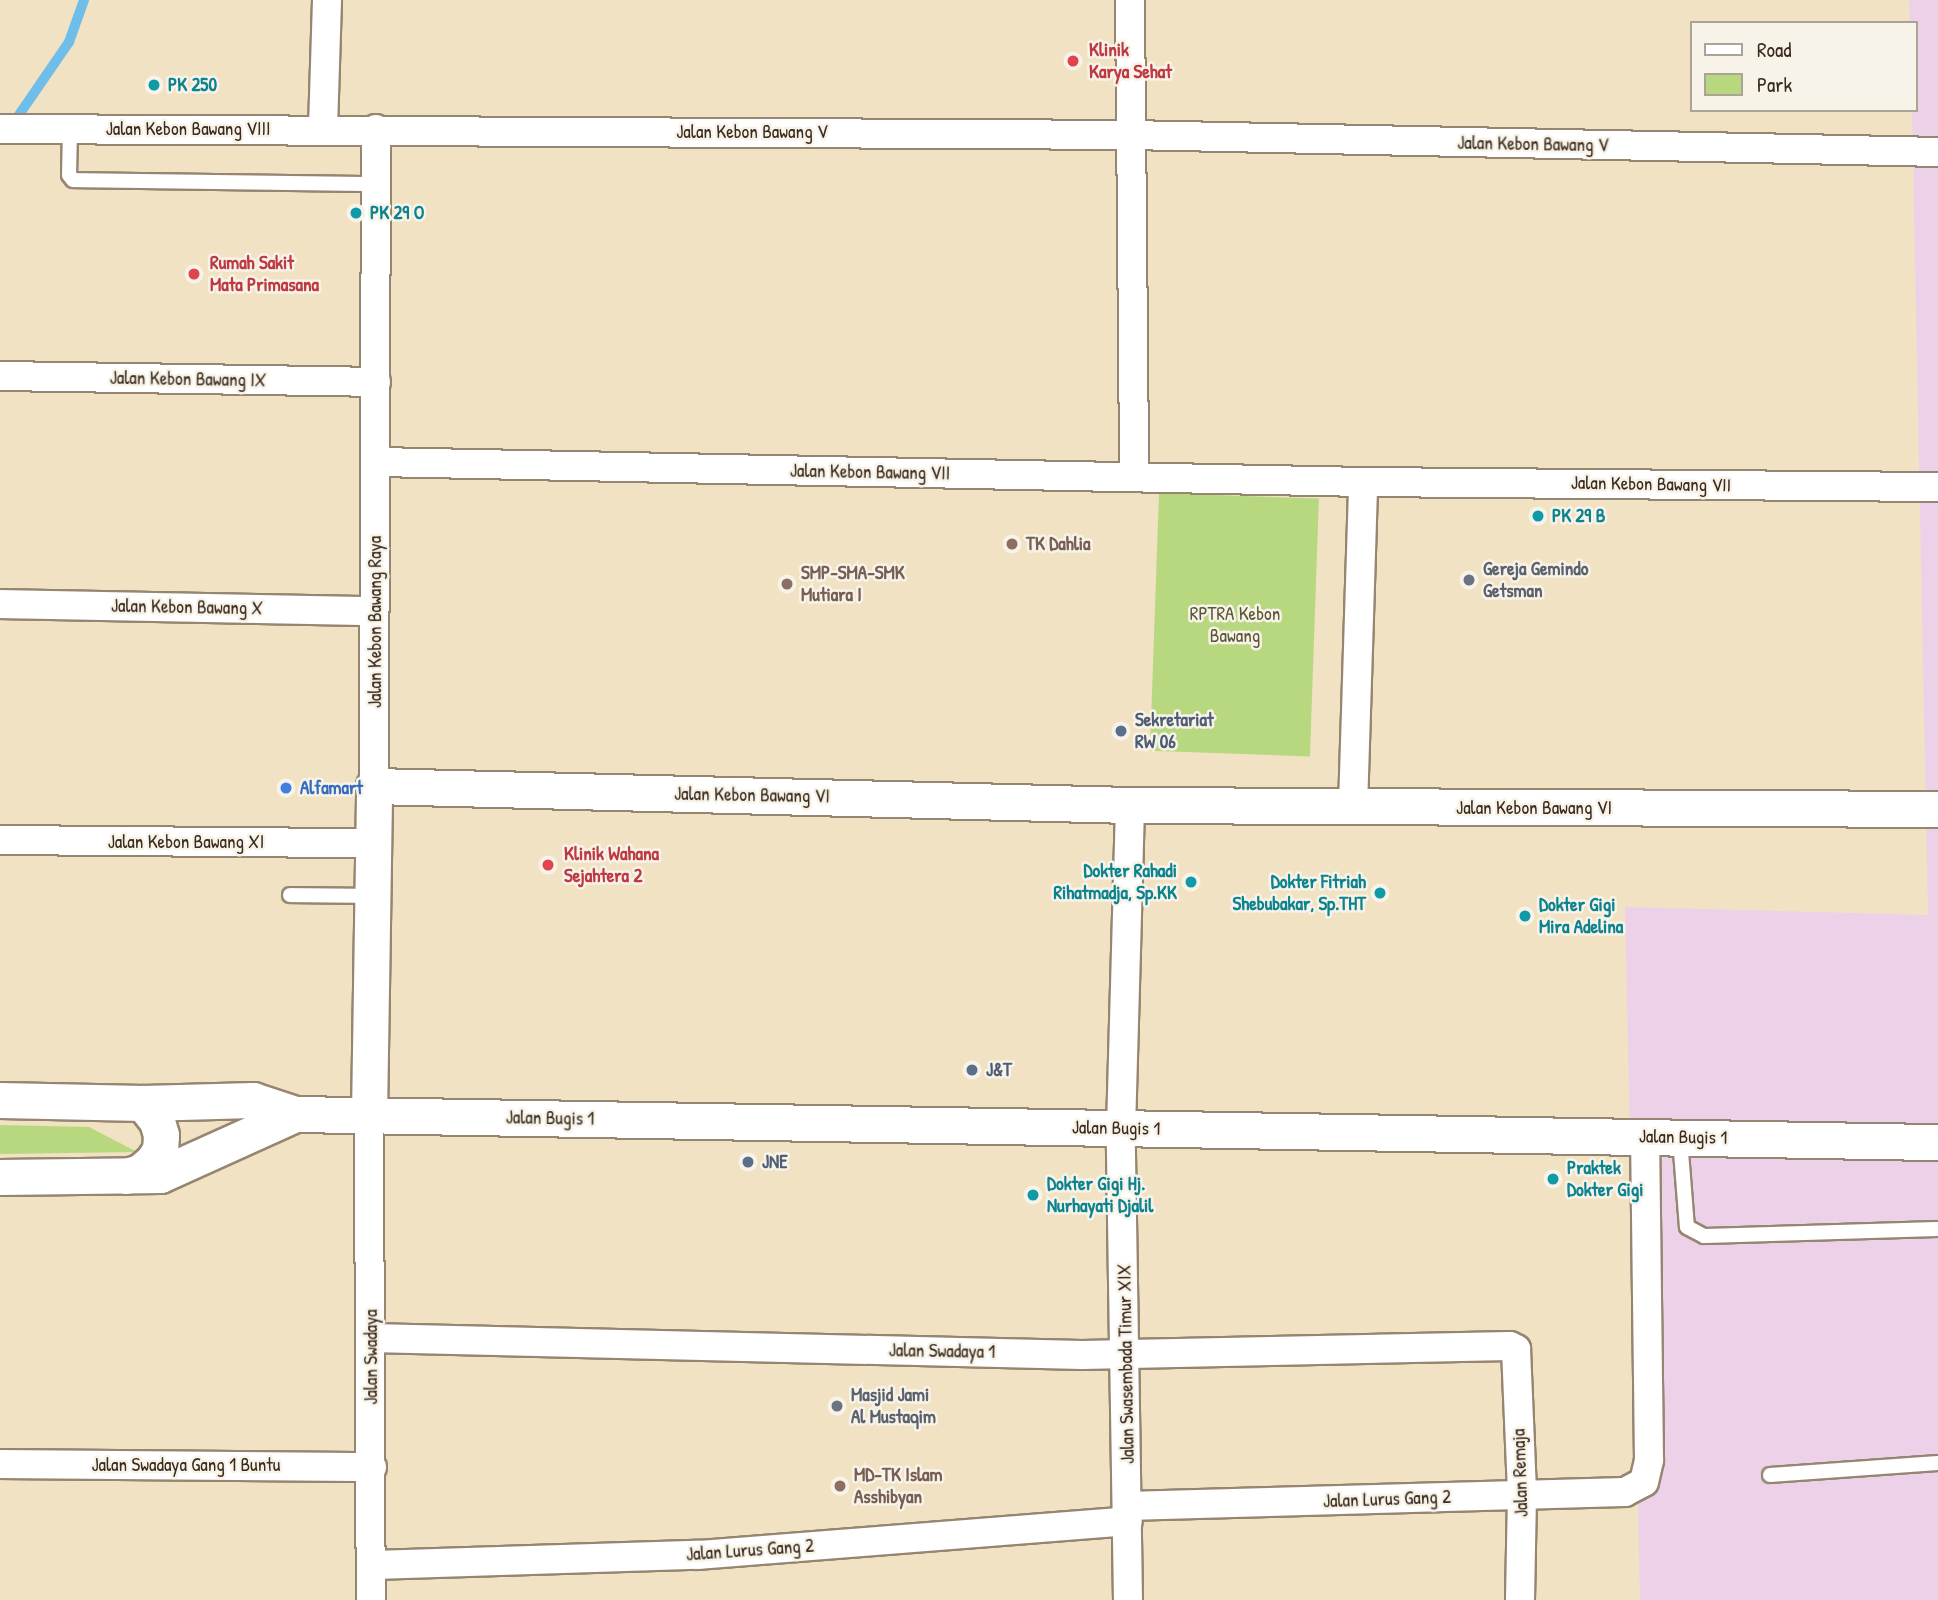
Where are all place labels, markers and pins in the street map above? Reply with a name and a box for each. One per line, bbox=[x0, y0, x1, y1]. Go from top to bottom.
place label: Klinik Karya Sehat bbox=[1089, 39, 1172, 83]
marker: Klinik Karya Sehat bbox=[1063, 51, 1083, 71]
place label: PK 250 bbox=[168, 74, 217, 96]
marker: PK 250 bbox=[146, 77, 162, 93]
place label: PK 29 O bbox=[370, 202, 424, 224]
marker: PK 29 O bbox=[348, 205, 364, 221]
place label: Rumah Sakit Mata Primasana bbox=[210, 252, 319, 296]
marker: Rumah Sakit Mata Primasana bbox=[184, 264, 204, 284]
place label: PK 29 B bbox=[1552, 505, 1605, 527]
marker: PK 29 B bbox=[1530, 508, 1546, 524]
place label: TK Dahlia bbox=[1026, 533, 1090, 555]
marker: TK Dahlia bbox=[1004, 536, 1020, 552]
place label: Gereja Gemindo Getsman bbox=[1483, 558, 1588, 602]
place label: SMP-SMA-SMK Mutiara I bbox=[801, 562, 905, 606]
marker: Gereja Gemindo Getsman bbox=[1461, 572, 1477, 588]
marker: SMP-SMA-SMK Mutiara I bbox=[779, 576, 795, 592]
place label: Sekretariat RW 06 bbox=[1135, 709, 1214, 753]
marker: Sekretariat RW 06 bbox=[1113, 723, 1129, 739]
place label: Alfamart bbox=[300, 777, 363, 799]
marker: Alfamart bbox=[278, 780, 294, 796]
place label: Klinik Wahana Sejahtera 2 bbox=[564, 843, 659, 887]
marker: Klinik Wahana Sejahtera 2 bbox=[538, 855, 558, 875]
place label: Dokter Rahadi Rihatmadja, Sp.KK bbox=[1053, 860, 1177, 904]
place label: Dokter Fitriah Shebubakar, Sp.THT bbox=[1233, 871, 1366, 915]
marker: Dokter Rahadi Rihatmadja, Sp.KK bbox=[1183, 874, 1199, 890]
marker: Dokter Fitriah Shebubakar, Sp.THT bbox=[1372, 885, 1388, 901]
place label: Dokter Gigi Mira Adelina bbox=[1539, 894, 1623, 938]
marker: Dokter Gigi Mira Adelina bbox=[1517, 908, 1533, 924]
place label: J&T bbox=[986, 1059, 1012, 1081]
marker: J&T bbox=[964, 1062, 980, 1078]
place label: JNE bbox=[762, 1151, 788, 1173]
marker: JNE bbox=[740, 1154, 756, 1170]
place label: Praktek Dokter Gigi bbox=[1567, 1157, 1643, 1201]
marker: Praktek Dokter Gigi bbox=[1545, 1171, 1561, 1187]
place label: Dokter Gigi Hj. Nurhayati Djalil bbox=[1047, 1173, 1153, 1217]
marker: Dokter Gigi Hj. Nurhayati Djalil bbox=[1025, 1187, 1041, 1203]
place label: Masjid Jami Al Mustaqim bbox=[851, 1384, 936, 1428]
marker: Masjid Jami Al Mustaqim bbox=[829, 1398, 845, 1414]
place label: MD-TK Islam Asshibyan bbox=[854, 1464, 942, 1508]
marker: MD-TK Islam Asshibyan bbox=[832, 1478, 848, 1494]

